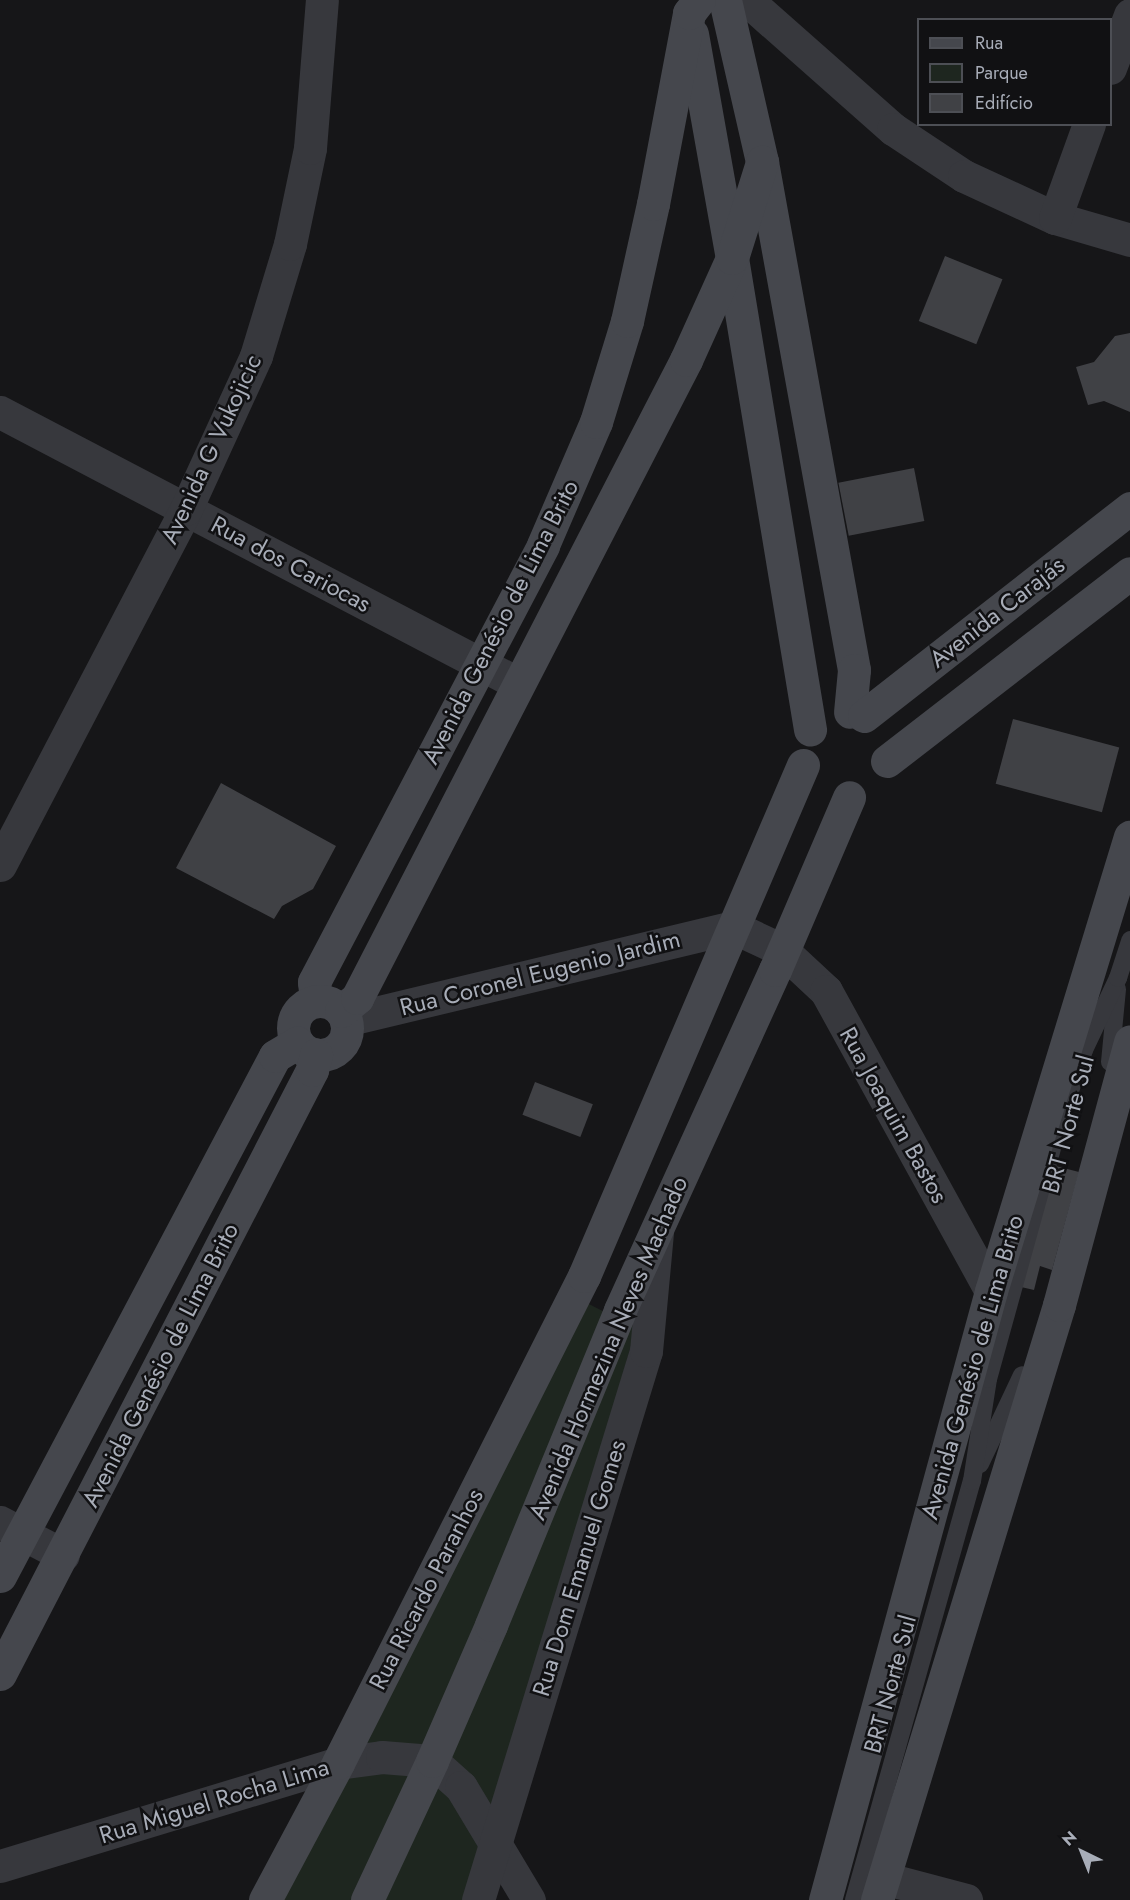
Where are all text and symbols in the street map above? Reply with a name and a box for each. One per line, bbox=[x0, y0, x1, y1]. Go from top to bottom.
legend bbox=[917, 18, 1112, 126]
text: Rua bbox=[975, 30, 1003, 56]
text: Parque bbox=[975, 60, 1028, 86]
text: Edifício bbox=[975, 90, 1033, 116]
street label: Avenida G Vukojicic bbox=[154, 350, 268, 548]
street label: Avenida Genésio de Lima Brito bbox=[416, 475, 584, 769]
street label: Rua dos Cariocas bbox=[206, 510, 376, 618]
street label: Avenida Carajás bbox=[924, 550, 1070, 674]
street label: Rua Coronel Eugenio Jardim bbox=[397, 924, 683, 1022]
street label: Rua Joaquim Bastos bbox=[834, 1022, 954, 1208]
street label: BRT Norte Sul bbox=[1036, 1052, 1100, 1196]
street label: Avenida Hormezina Neves Machado bbox=[523, 1172, 693, 1524]
street label: Avenida Genésio de Lima Brito bbox=[915, 1212, 1029, 1522]
street label: Avenida Genésio de Lima Brito bbox=[76, 1218, 244, 1512]
street label: Rua Dom Emanuel Gomes bbox=[526, 1436, 632, 1700]
street label: Rua Ricardo Paranhos bbox=[363, 1484, 489, 1694]
street label: BRT Norte Sul bbox=[858, 1612, 922, 1756]
street label: Rua Miguel Rocha Lima bbox=[96, 1752, 332, 1850]
north arrow bbox=[1052, 1822, 1112, 1882]
text: N bbox=[1057, 1826, 1082, 1851]

